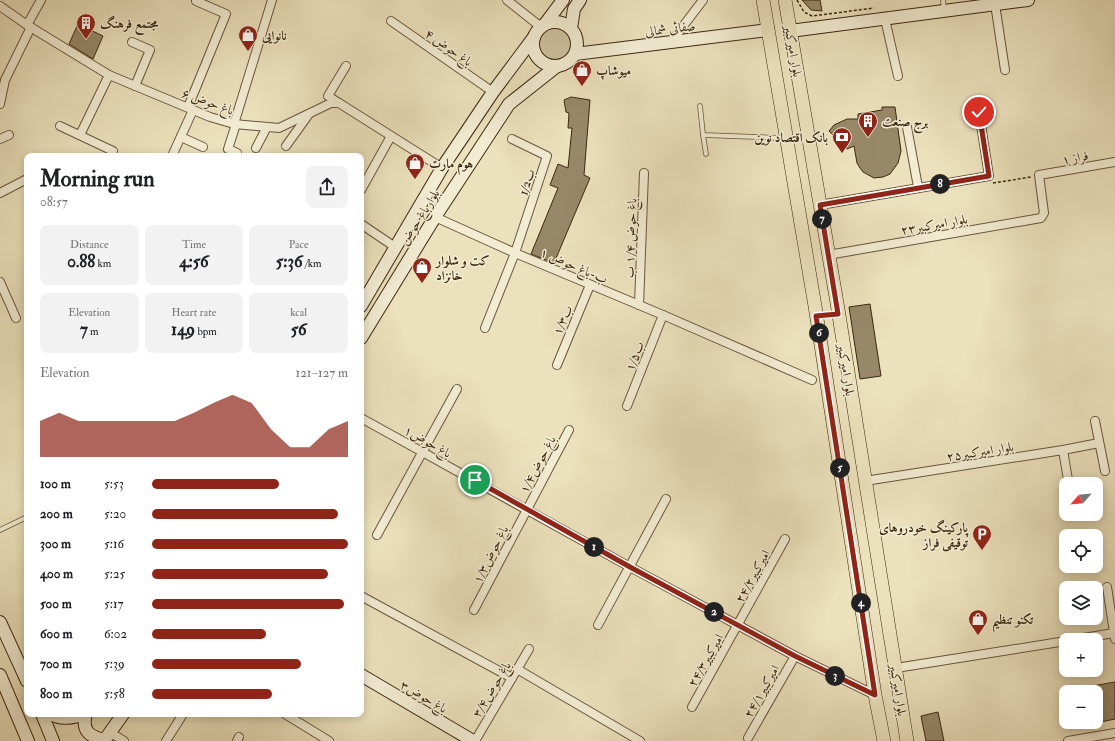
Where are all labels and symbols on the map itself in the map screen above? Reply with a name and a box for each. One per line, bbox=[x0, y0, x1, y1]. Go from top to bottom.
building icon: مجتمع فرهنگ bbox=[75, 12, 97, 40]
place label: مجتمع فرهنگ bbox=[100, 15, 159, 36]
street label: صفائی شمالی bbox=[644, 18, 696, 40]
street label: بلوار امیرکبیر bbox=[780, 22, 805, 78]
shop icon: نانوایی bbox=[237, 24, 259, 52]
street label: ۴ باغ حوض bbox=[420, 26, 475, 72]
place label: نانوایی bbox=[261, 28, 287, 44]
shop icon: میوشاپ bbox=[571, 59, 593, 87]
place label: میوشاپ bbox=[596, 63, 631, 80]
street label: ۶ باغ حوض bbox=[178, 85, 236, 122]
pin bbox=[962, 95, 996, 129]
building icon: برج صنعت bbox=[857, 110, 879, 138]
place label: برج صنعت bbox=[882, 114, 929, 134]
bank icon: بانک اقتصاد نوین bbox=[831, 126, 853, 154]
place label: بانک اقتصاد نوین bbox=[755, 130, 829, 146]
street label: فراز ۱ bbox=[1061, 148, 1090, 168]
shop icon: هوم مارت bbox=[404, 152, 426, 180]
place label: هوم مارت bbox=[429, 156, 473, 175]
street label: 1/2ب bbox=[515, 167, 539, 197]
pin: 8 bbox=[930, 174, 950, 194]
street label: بلوارباغ حوض bbox=[396, 187, 446, 250]
street label: باغ حوض ۱/۴ ب bbox=[622, 198, 643, 278]
pin: 7 bbox=[812, 209, 832, 229]
street label: ۲۳بلوار امیرکبیر bbox=[899, 211, 969, 239]
street label: ۱ ب-باغ حوض bbox=[536, 245, 610, 290]
place label: کت و شلوار خانزاد bbox=[434, 253, 490, 284]
shop icon: کت و شلوار خانزاد bbox=[411, 256, 433, 284]
street label: ب۱/۳ bbox=[550, 303, 576, 338]
pin: 6 bbox=[809, 323, 829, 343]
street label: ب۱/۵ bbox=[622, 339, 648, 374]
street label: بلوار امیرکبیر bbox=[834, 341, 858, 397]
street label: باغ حوض۱ bbox=[400, 422, 454, 464]
street label: باغ حوض۱/۴ bbox=[516, 433, 562, 497]
street label: بلوار امیرکبیر۲۵ bbox=[945, 439, 1015, 465]
pin: 5 bbox=[830, 458, 850, 478]
pin bbox=[458, 463, 492, 497]
north arrow bbox=[1059, 477, 1103, 521]
place label: پارکینگ خودروهای توقیفی فراز bbox=[879, 519, 970, 552]
street label: باغ حوض۱/۳ bbox=[470, 523, 515, 587]
parking icon: پارکینگ خودروهای توقیفی فراز bbox=[971, 523, 993, 551]
pin: 1 bbox=[584, 537, 604, 557]
street label: امیرکبیر۲۴/۲ bbox=[732, 547, 774, 606]
pin: 4 bbox=[851, 593, 871, 613]
pin: 2 bbox=[704, 602, 724, 622]
shop icon: تکنو تنظیم bbox=[967, 608, 989, 636]
place label: تکنو تنظیم bbox=[992, 612, 1034, 633]
street label: امیرکبیر۲۴/۳ bbox=[684, 631, 727, 690]
street label: باغ حوض۳/۴ bbox=[469, 659, 517, 722]
street label: بلوار امیرکبیر bbox=[886, 661, 910, 717]
street label: امیرکبیر۲۴/۱ bbox=[740, 662, 783, 721]
pin: 3 bbox=[825, 666, 845, 686]
street label: باغ حوض۳ bbox=[396, 677, 450, 719]

